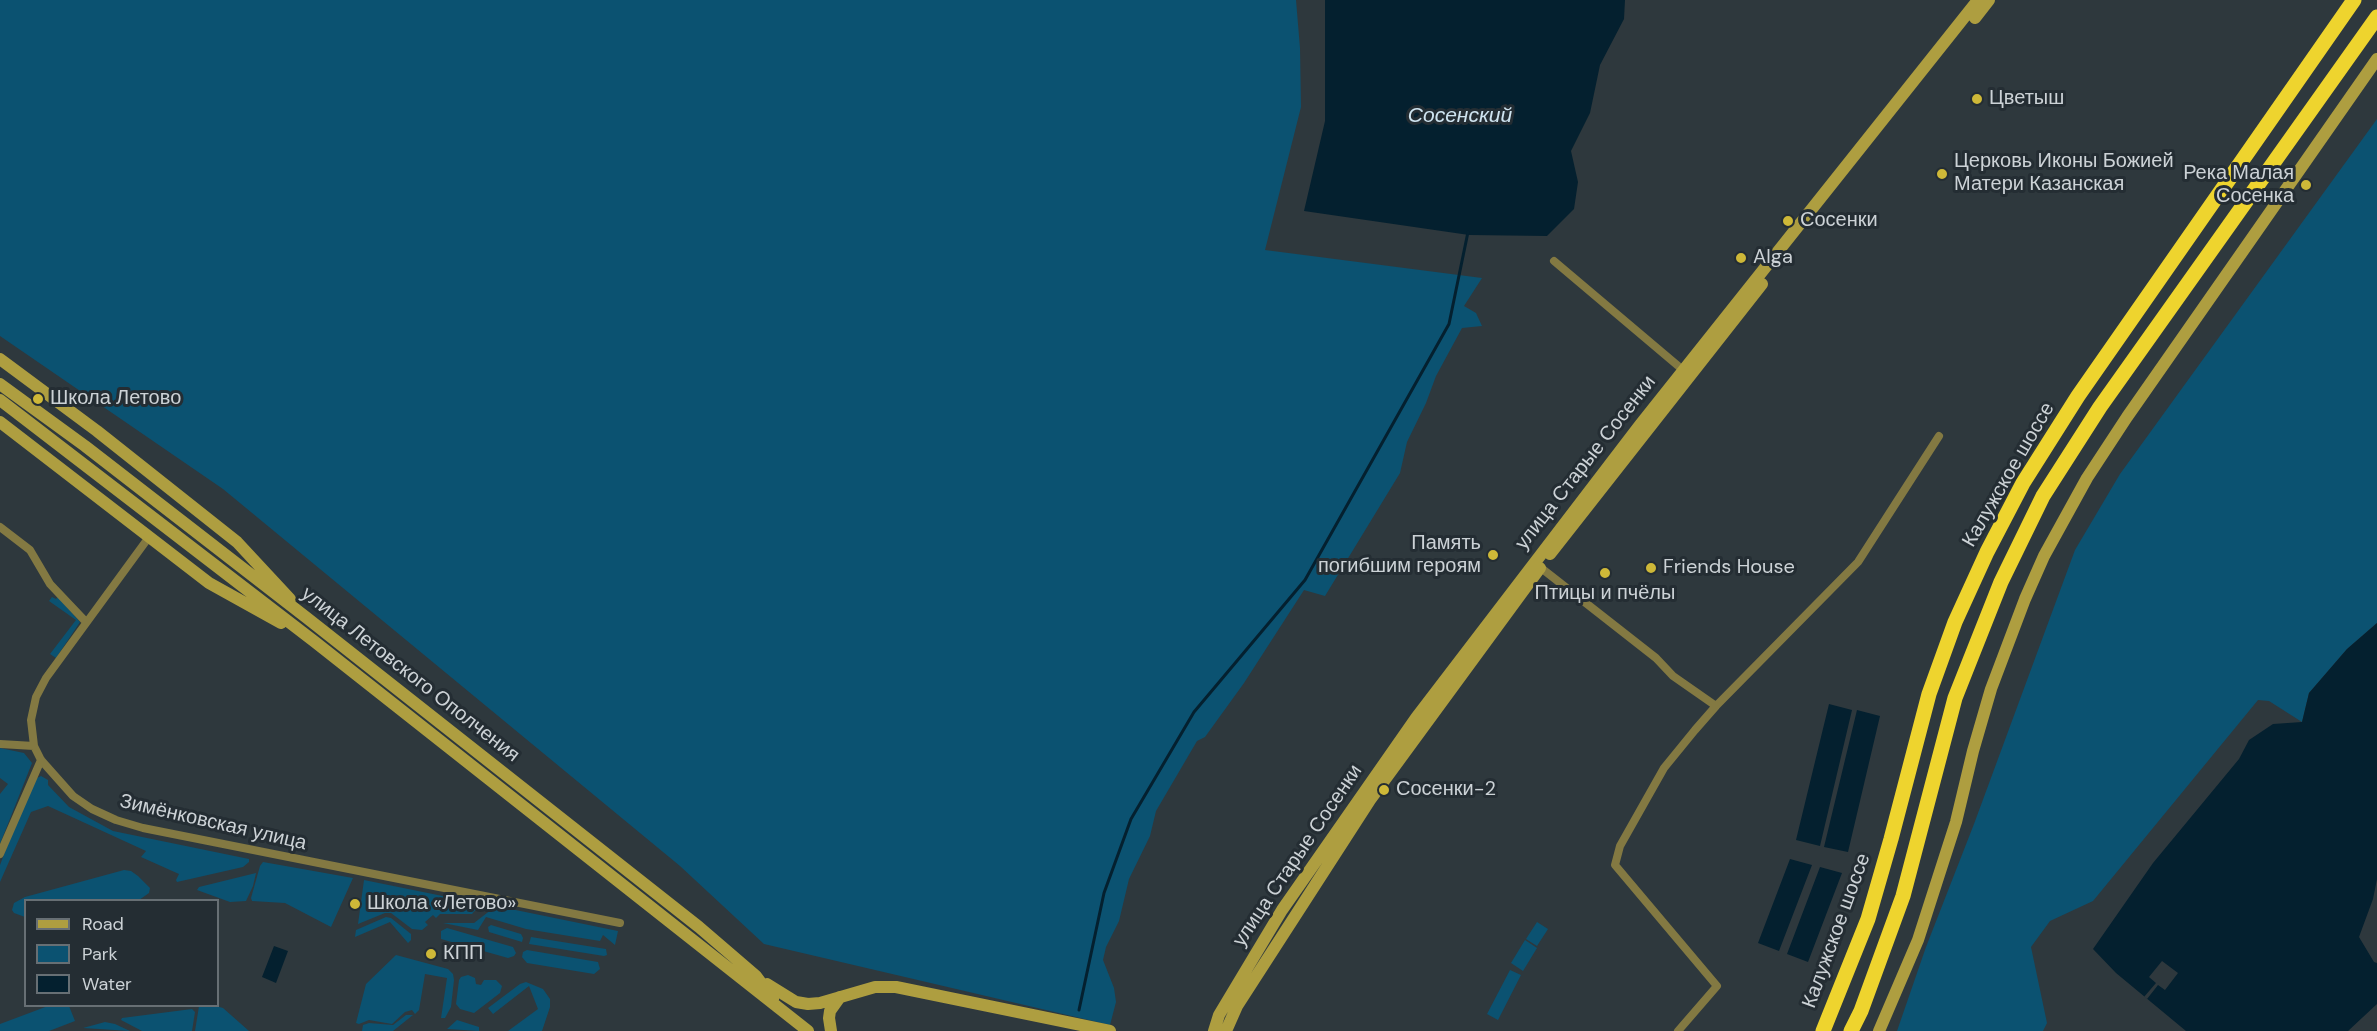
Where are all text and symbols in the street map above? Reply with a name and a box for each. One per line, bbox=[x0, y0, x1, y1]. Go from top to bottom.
place label: Цветыш bbox=[1989, 87, 2064, 111]
marker: Цветыш bbox=[1970, 92, 1984, 106]
water label: Сосенский bbox=[1408, 103, 1512, 129]
place label: Церковь Иконы Божией Матери Казанская bbox=[1954, 150, 2174, 197]
place label: Река Малая Сосенка bbox=[2183, 162, 2294, 209]
marker: Церковь Иконы Божией Матери Казанская bbox=[1935, 167, 1949, 181]
marker: Река Малая Сосенка bbox=[2299, 178, 2313, 192]
place label: Сосенки bbox=[1800, 209, 1878, 233]
marker: Сосенки bbox=[1781, 214, 1795, 228]
place label: Alga bbox=[1753, 246, 1793, 270]
marker: Alga bbox=[1734, 251, 1748, 265]
street label: улица Старые Сосенки bbox=[1511, 371, 1661, 555]
place label: Школа Летово bbox=[50, 387, 181, 411]
marker: Школа Летово bbox=[31, 392, 45, 406]
street label: Калужское шоссе bbox=[1958, 398, 2060, 552]
place label: Память погибшим героям bbox=[1318, 532, 1481, 579]
marker: Память погибшим героям bbox=[1486, 548, 1500, 562]
place label: Friends House bbox=[1663, 556, 1795, 580]
marker: Friends House bbox=[1644, 561, 1658, 575]
marker: Птицы и пчёлы bbox=[1598, 566, 1612, 580]
street label: улица Летовского Ополчения bbox=[296, 582, 524, 768]
place label: Птицы и пчёлы bbox=[1535, 582, 1675, 606]
street label: улица Старые Сосенки bbox=[1228, 760, 1368, 952]
place label: Сосенки-2 bbox=[1396, 778, 1496, 802]
marker: Сосенки-2 bbox=[1377, 783, 1391, 797]
street label: Зимёнковская улица bbox=[117, 790, 309, 856]
street label: Калужское шоссе bbox=[1798, 850, 1876, 1012]
place label: Школа «Летово» bbox=[367, 892, 516, 916]
marker: Школа «Летово» bbox=[348, 897, 362, 911]
legend bbox=[24, 899, 219, 1007]
text: Road bbox=[82, 912, 124, 936]
text: Park bbox=[82, 942, 118, 966]
place label: КПП bbox=[443, 942, 483, 966]
marker: КПП bbox=[424, 947, 438, 961]
text: Water bbox=[82, 972, 132, 996]

